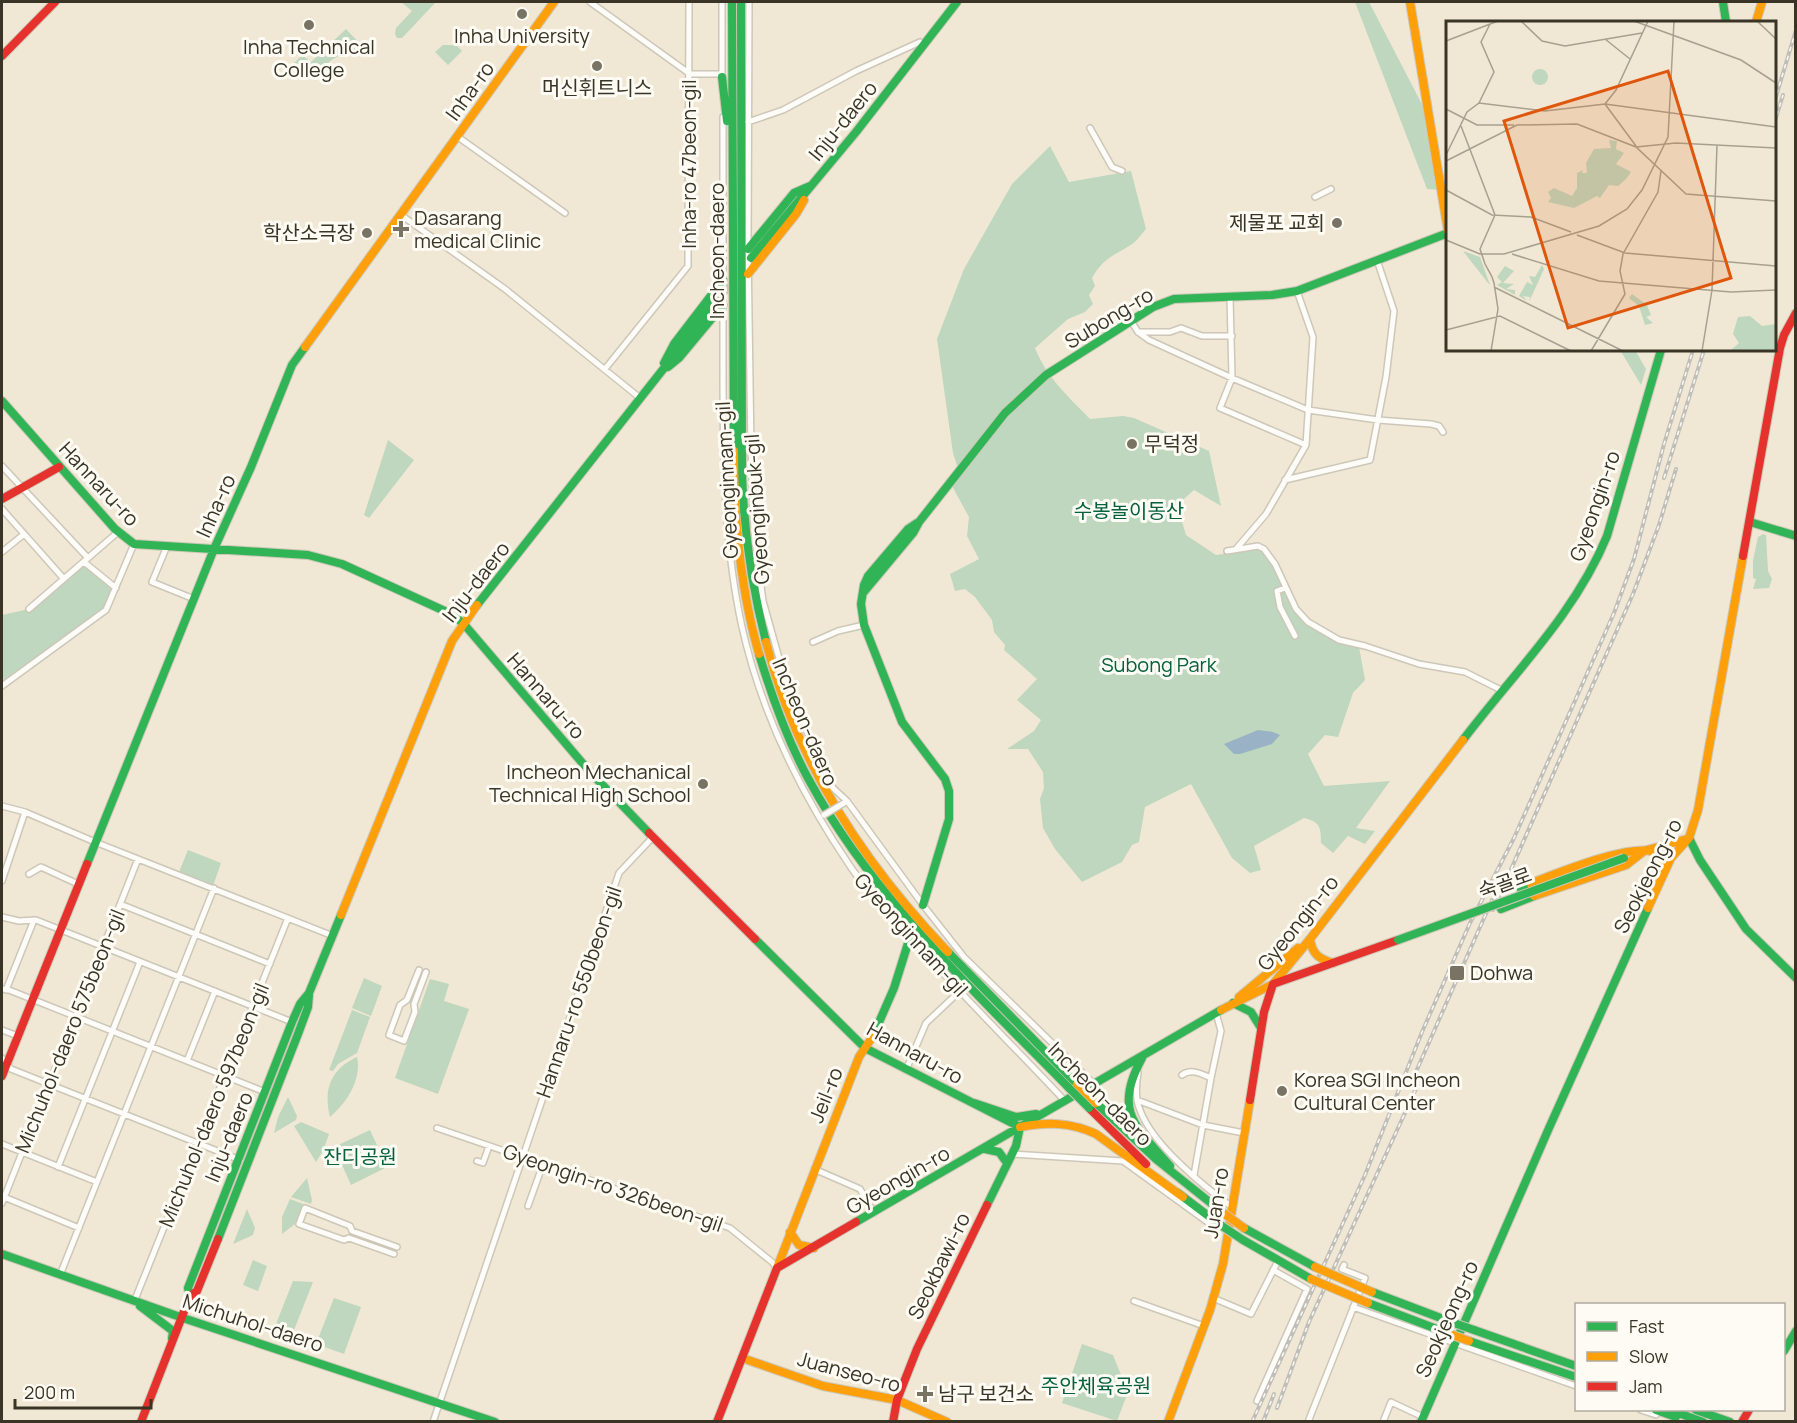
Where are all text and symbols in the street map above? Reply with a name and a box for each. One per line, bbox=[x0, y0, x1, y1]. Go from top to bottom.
marker: Inha University bbox=[515, 7, 529, 21]
marker: Inha Technical College bbox=[302, 18, 316, 32]
inset map bbox=[1446, 21, 1776, 351]
place label: Inha University bbox=[454, 22, 590, 49]
place label: Inha Technical College bbox=[243, 33, 375, 83]
street label: Inha-ro bbox=[439, 56, 500, 126]
marker: 머신휘트니스 bbox=[590, 59, 604, 73]
place label: 머신휘트니스 bbox=[542, 74, 652, 101]
street label: Inju-daero bbox=[802, 75, 883, 166]
street label: Inha-ro 47beon-gil bbox=[675, 79, 702, 249]
street label: Incheon-daero bbox=[703, 182, 730, 319]
place label: Dasarang medical Clinic bbox=[414, 204, 541, 254]
place label: 제물포 교회 bbox=[1229, 209, 1325, 236]
marker: 제물포 교회 bbox=[1330, 216, 1344, 230]
place label: 학산소극장 bbox=[263, 219, 355, 246]
marker: Dasarang medical Clinic bbox=[392, 220, 410, 238]
marker: 학산소극장 bbox=[360, 226, 374, 240]
street label: Subong-ro bbox=[1059, 280, 1158, 355]
street label: Gyeonginnam-gil bbox=[709, 401, 744, 559]
place label: 무덕정 bbox=[1144, 430, 1199, 457]
street label: Gyeonginbuk-gil bbox=[738, 433, 775, 585]
street label: Hannaru-ro bbox=[53, 436, 146, 532]
marker: 무덕정 bbox=[1125, 437, 1139, 451]
street label: Gyeongin-ro bbox=[1563, 447, 1626, 565]
street label: Inha-ro bbox=[190, 470, 242, 542]
park label: 수봉놀이동산 bbox=[1074, 497, 1184, 524]
street label: Inju-daero bbox=[436, 536, 516, 628]
street label: Hannaru-ro bbox=[501, 647, 591, 745]
park label: Subong Park bbox=[1101, 651, 1218, 678]
street label: Incheon-daero bbox=[766, 654, 845, 790]
place label: Incheon Mechanical Technical High School bbox=[489, 758, 691, 808]
marker: Incheon Mechanical Technical High School bbox=[696, 777, 710, 791]
street label: Seokjeong-ro bbox=[1607, 814, 1688, 938]
street label: 숙골로 bbox=[1474, 860, 1535, 905]
street label: Gyeonginnam-gil bbox=[849, 867, 974, 1002]
street label: Gyeongin-ro bbox=[1251, 869, 1344, 976]
street label: Hannaru-ro 550beon-gil bbox=[530, 882, 627, 1101]
street label: Michuhol-daero 575beon-gil bbox=[8, 905, 131, 1157]
place label: Dohwa bbox=[1470, 959, 1533, 986]
marker: Dohwa bbox=[1448, 964, 1466, 982]
street label: Michuhol-daero 597beon-gil bbox=[152, 979, 275, 1231]
street label: Hannaru-ro bbox=[862, 1015, 968, 1090]
street label: Incheon-daero bbox=[1042, 1036, 1158, 1152]
street label: Jeil-ro bbox=[802, 1063, 849, 1127]
place label: Korea SGI Incheon Cultural Center bbox=[1294, 1066, 1460, 1116]
marker: Korea SGI Incheon Cultural Center bbox=[1275, 1084, 1289, 1098]
street label: Inju-daero bbox=[198, 1087, 259, 1186]
street label: Gyeongin-ro 326beon-gil bbox=[500, 1137, 727, 1238]
street label: Gyeongin-ro bbox=[841, 1139, 955, 1220]
park label: 잔디공원 bbox=[323, 1143, 397, 1170]
street label: Juan-ro bbox=[1197, 1165, 1234, 1240]
street label: Seokbawi-ro bbox=[901, 1208, 976, 1324]
street label: Seokjeong-ro bbox=[1409, 1256, 1484, 1382]
street label: Michuhol-daero bbox=[179, 1287, 327, 1358]
legend bbox=[1575, 1303, 1785, 1411]
text: Fast bbox=[1629, 1314, 1664, 1338]
text: Slow bbox=[1629, 1344, 1669, 1368]
street label: Juanseo-ro bbox=[795, 1345, 904, 1398]
scale bar bbox=[15, 1372, 152, 1410]
park label: 주안체육공원 bbox=[1041, 1372, 1151, 1399]
text: Jam bbox=[1629, 1374, 1663, 1398]
text: 200 m bbox=[24, 1380, 75, 1404]
place label: 남구 보건소 bbox=[938, 1380, 1034, 1407]
marker: 남구 보건소 bbox=[916, 1385, 934, 1403]

